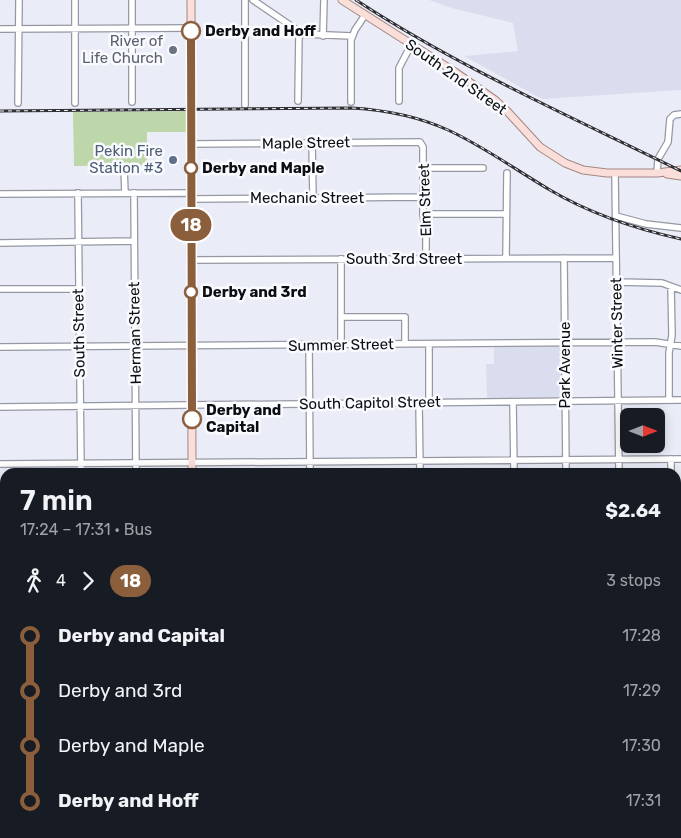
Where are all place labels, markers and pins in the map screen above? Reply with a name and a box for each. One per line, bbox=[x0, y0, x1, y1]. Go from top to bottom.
marker: Derby and Hoff bbox=[181, 21, 201, 41]
place label: Derby and Hoff bbox=[205, 22, 317, 40]
place label: River of Life Church bbox=[82, 32, 163, 67]
marker: River of Life Church bbox=[167, 44, 179, 56]
place label: Pekin Fire Station #3 bbox=[89, 142, 163, 177]
marker: Pekin Fire Station #3 bbox=[167, 154, 179, 166]
place label: Derby and Maple bbox=[202, 159, 325, 177]
marker: Derby and Maple bbox=[184, 161, 198, 175]
place label: Derby and 3rd bbox=[202, 283, 307, 301]
marker: Derby and 3rd bbox=[184, 285, 198, 299]
place label: Derby and Capital bbox=[206, 401, 281, 436]
marker: Derby and Capital bbox=[182, 409, 202, 429]

